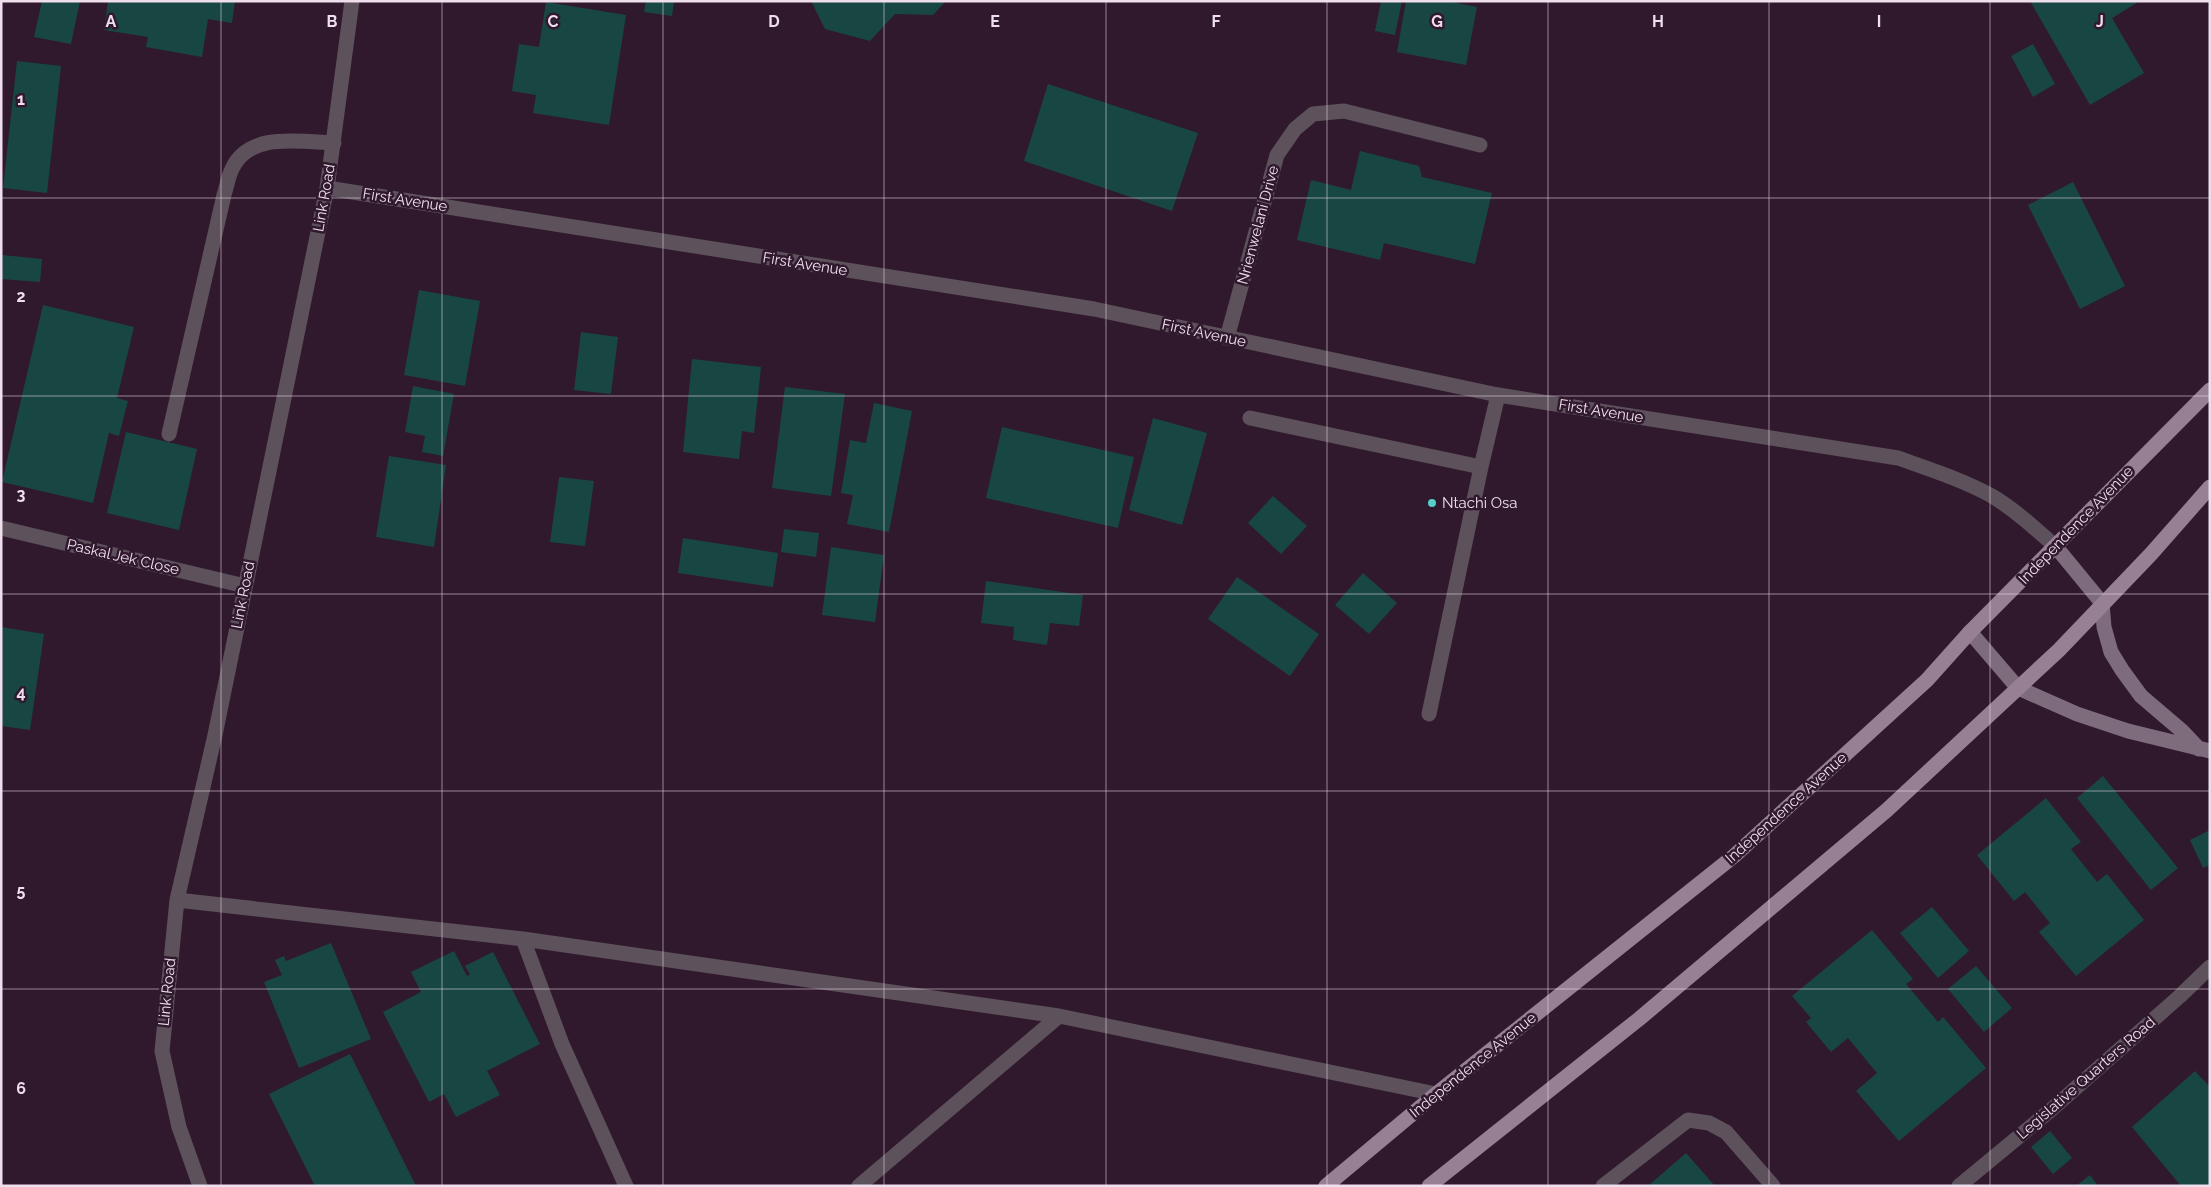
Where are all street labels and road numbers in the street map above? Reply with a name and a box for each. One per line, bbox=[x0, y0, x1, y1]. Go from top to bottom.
street label: Link Road bbox=[309, 163, 339, 233]
street label: Nrienwelani Drive bbox=[1234, 164, 1283, 286]
street label: First Avenue bbox=[361, 184, 449, 216]
street label: First Avenue bbox=[761, 248, 849, 280]
street label: First Avenue bbox=[1160, 315, 1248, 351]
street label: First Avenue bbox=[1557, 395, 1645, 427]
street label: Independence Avenue bbox=[2015, 462, 2137, 588]
street label: Paskal Jek Close bbox=[65, 535, 181, 579]
street label: Link Road bbox=[228, 560, 258, 630]
street label: Independence Avenue bbox=[1722, 749, 1851, 867]
street label: Link Road bbox=[154, 957, 180, 1027]
street label: Independence Avenue bbox=[1406, 1008, 1540, 1121]
street label: Legislative Quarters Road bbox=[2013, 1013, 2159, 1143]

